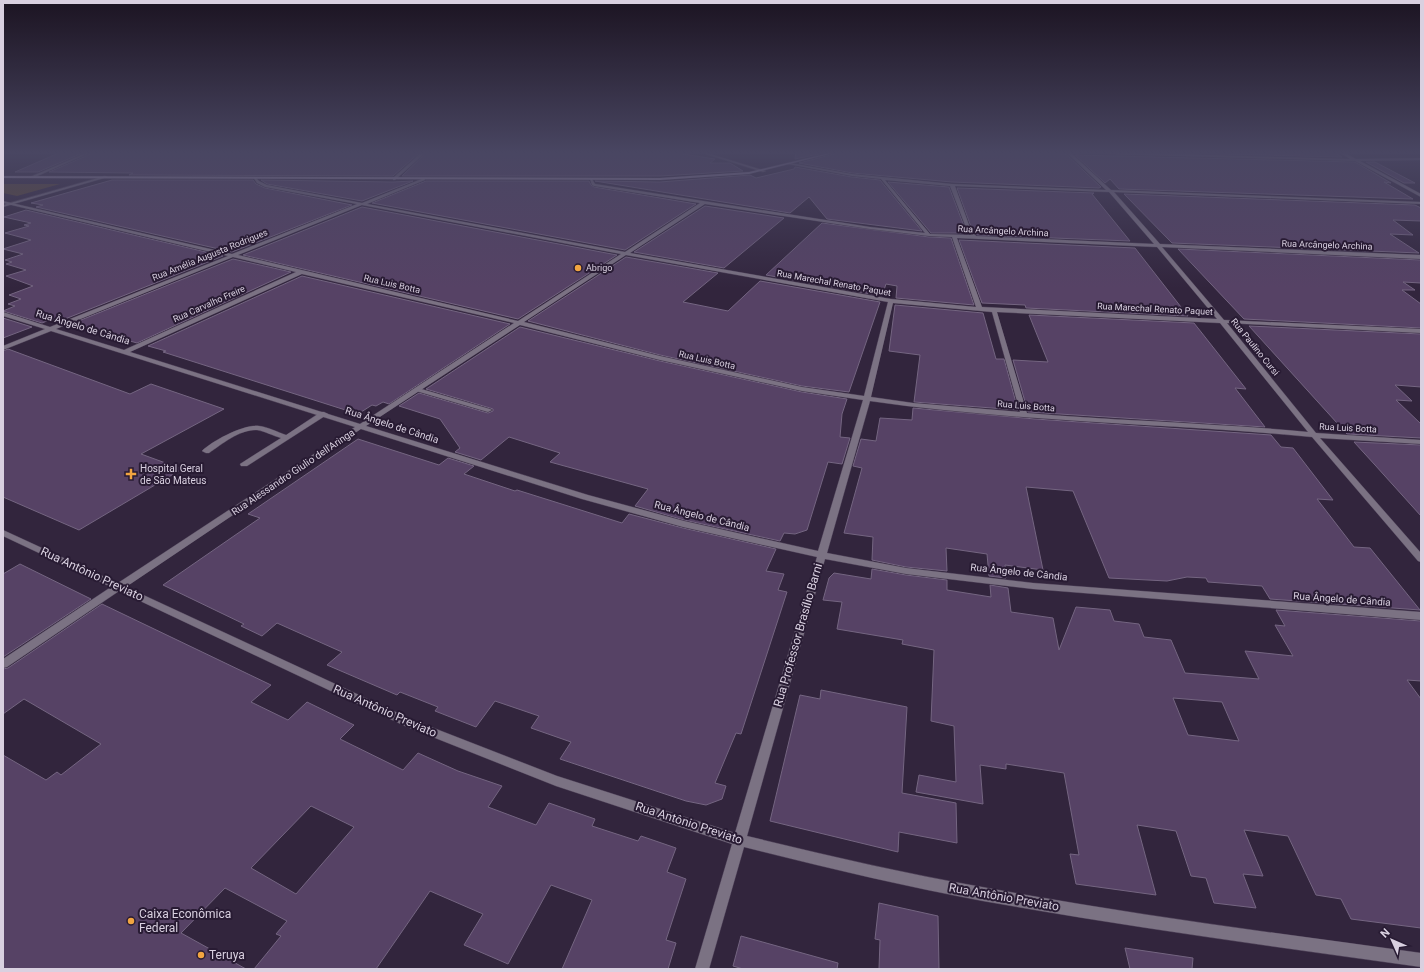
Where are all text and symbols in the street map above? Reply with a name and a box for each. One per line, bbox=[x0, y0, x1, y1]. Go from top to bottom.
street label: Rua Arcângelo Archina bbox=[957, 224, 1049, 238]
street label: Rua Amélia Augusta Rodrigues bbox=[151, 227, 270, 283]
street label: Rua Arcângelo Archina bbox=[1281, 238, 1373, 252]
marker: Abrigo bbox=[573, 263, 583, 273]
place label: Abrigo bbox=[586, 263, 612, 273]
street label: Rua Marechal Renato Paquet bbox=[776, 268, 892, 298]
street label: Rua Luis Botta bbox=[363, 273, 421, 295]
street label: Rua Carvalho Freire bbox=[171, 284, 247, 324]
street label: Rua Marechal Renato Paquet bbox=[1097, 301, 1213, 317]
street label: Rua Ângelo de Cândia bbox=[35, 307, 132, 347]
street label: Rua Paulino Cursi bbox=[1229, 316, 1281, 378]
street label: Rua Luis Botta bbox=[678, 349, 736, 371]
street label: Rua Luis Botta bbox=[997, 398, 1055, 414]
street label: Rua Ângelo de Cândia bbox=[344, 404, 440, 445]
street label: Rua Luis Botta bbox=[1319, 421, 1377, 435]
street label: Rua Alessandro Giulio dell'Aringa bbox=[229, 427, 357, 517]
place label: Hospital Geral de São Mateus bbox=[140, 463, 206, 486]
marker: Hospital Geral de São Mateus bbox=[125, 468, 137, 480]
street label: Rua Ângelo de Cândia bbox=[653, 498, 751, 533]
street label: Rua Antônio Previato bbox=[38, 544, 146, 604]
street label: Rua Ângelo de Cândia bbox=[970, 560, 1068, 583]
street label: Rua Professor Brasílio Barni bbox=[771, 561, 825, 708]
street label: Rua Ângelo de Cândia bbox=[1293, 589, 1391, 608]
street label: Rua Antônio Previato bbox=[331, 682, 439, 740]
street label: Rua Antônio Previato bbox=[634, 799, 744, 847]
street label: Rua Antônio Previato bbox=[948, 880, 1060, 914]
place label: Caixa Econômica Federal bbox=[139, 907, 231, 935]
marker: Caixa Econômica Federal bbox=[126, 916, 136, 926]
north arrow bbox=[1372, 920, 1412, 960]
text: N bbox=[1378, 926, 1393, 941]
place label: Teruya bbox=[209, 948, 245, 962]
marker: Teruya bbox=[196, 950, 206, 960]

